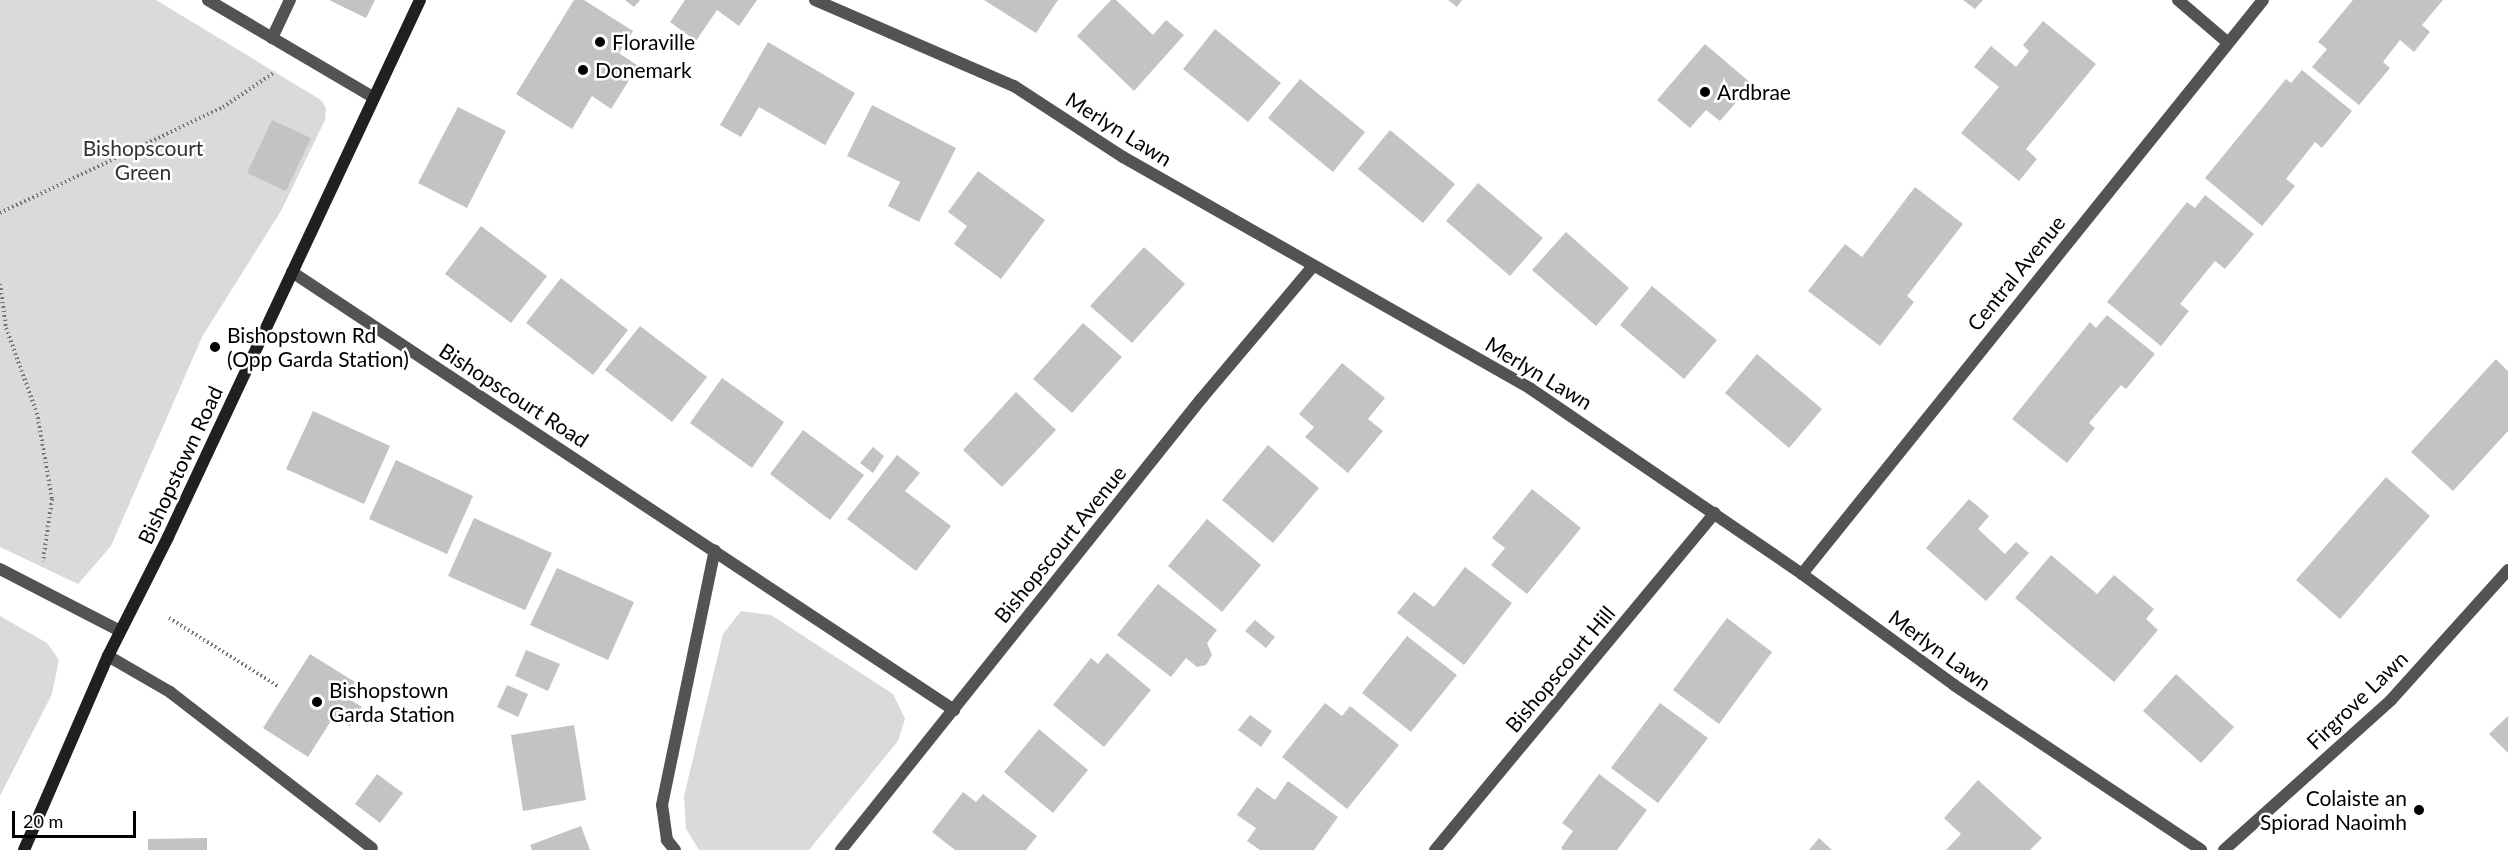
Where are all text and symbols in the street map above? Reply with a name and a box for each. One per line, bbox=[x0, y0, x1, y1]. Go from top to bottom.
place label: Floraville bbox=[612, 29, 695, 55]
marker: Floraville bbox=[593, 35, 607, 49]
place label: Donemark bbox=[595, 57, 692, 83]
marker: Donemark bbox=[576, 63, 590, 77]
place label: Ardbrae bbox=[1717, 79, 1791, 105]
marker: Ardbrae bbox=[1698, 85, 1712, 99]
street label: Merlyn Lawn bbox=[1061, 86, 1177, 172]
park label: Bishopscourt Green bbox=[83, 135, 203, 185]
street label: Central Avenue bbox=[1962, 210, 2070, 336]
place label: Bishopstown Rd (Opp Garda Station) bbox=[227, 322, 409, 372]
street label: Merlyn Lawn bbox=[1481, 331, 1597, 415]
street label: Bishopscourt Road bbox=[435, 337, 593, 453]
marker: Bishopstown Rd (Opp Garda Station) bbox=[208, 340, 222, 354]
street label: Bishopstown Road bbox=[132, 382, 228, 548]
street label: Bishopscourt Avenue bbox=[989, 460, 1131, 628]
street label: Bishopscourt Hill bbox=[1500, 601, 1620, 737]
street label: Merlyn Lawn bbox=[1884, 604, 1996, 696]
street label: Firgrove Lawn bbox=[2301, 646, 2413, 754]
place label: Bishopstown Garda Station bbox=[329, 677, 455, 727]
marker: Bishopstown Garda Station bbox=[310, 695, 324, 709]
place label: Colaiste an Spiorad Naoimh bbox=[2260, 785, 2407, 835]
scale bar bbox=[15, 799, 140, 837]
marker: Colaiste an Spiorad Naoimh bbox=[2412, 803, 2426, 817]
text: 20 m bbox=[23, 810, 63, 832]

